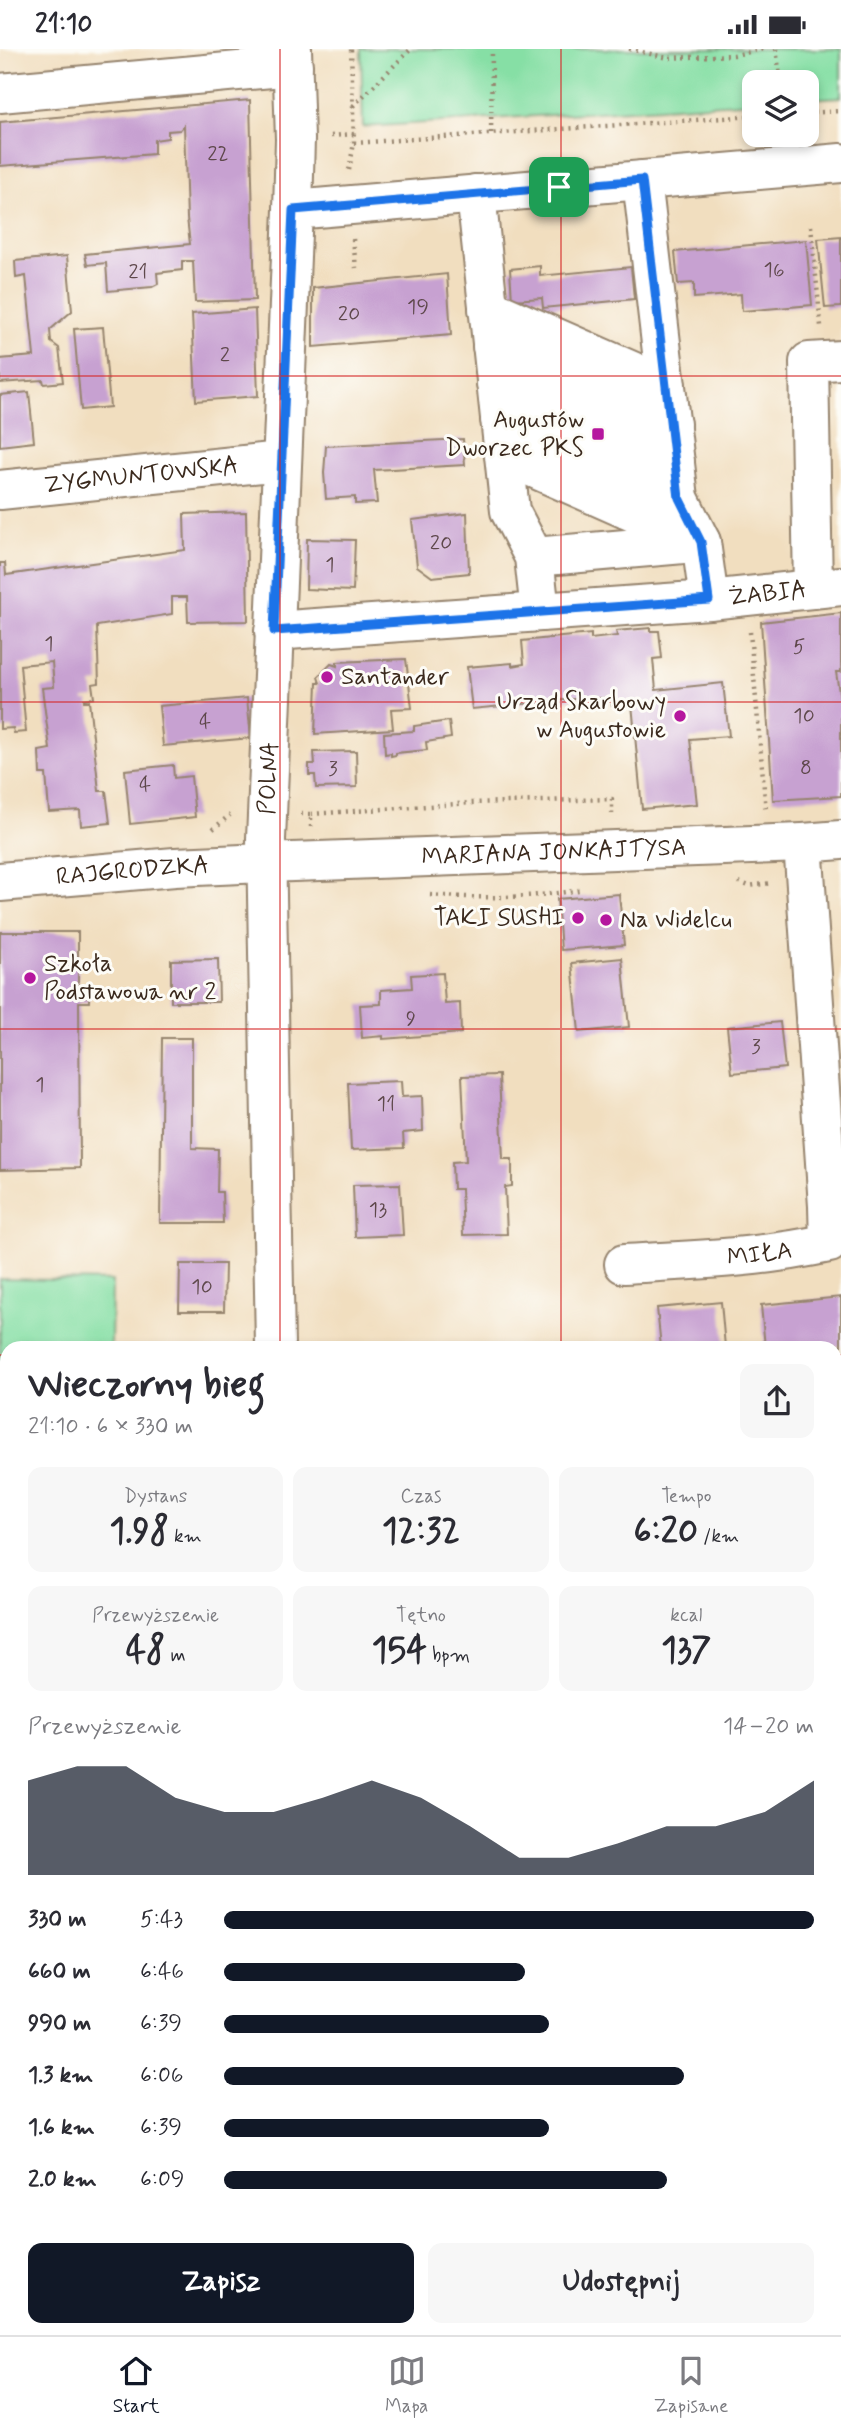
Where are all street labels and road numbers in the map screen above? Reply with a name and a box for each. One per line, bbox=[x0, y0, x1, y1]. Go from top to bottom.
street label: ZYGMUNTOWSKA bbox=[43, 450, 240, 501]
street label: ŻABIA bbox=[727, 574, 808, 613]
street label: POLNA bbox=[252, 741, 286, 815]
street label: MARIANA JONKAJTYSA bbox=[421, 832, 687, 873]
street label: RAJGRODZKA bbox=[55, 850, 210, 893]
street label: MIŁA bbox=[726, 1235, 794, 1273]

